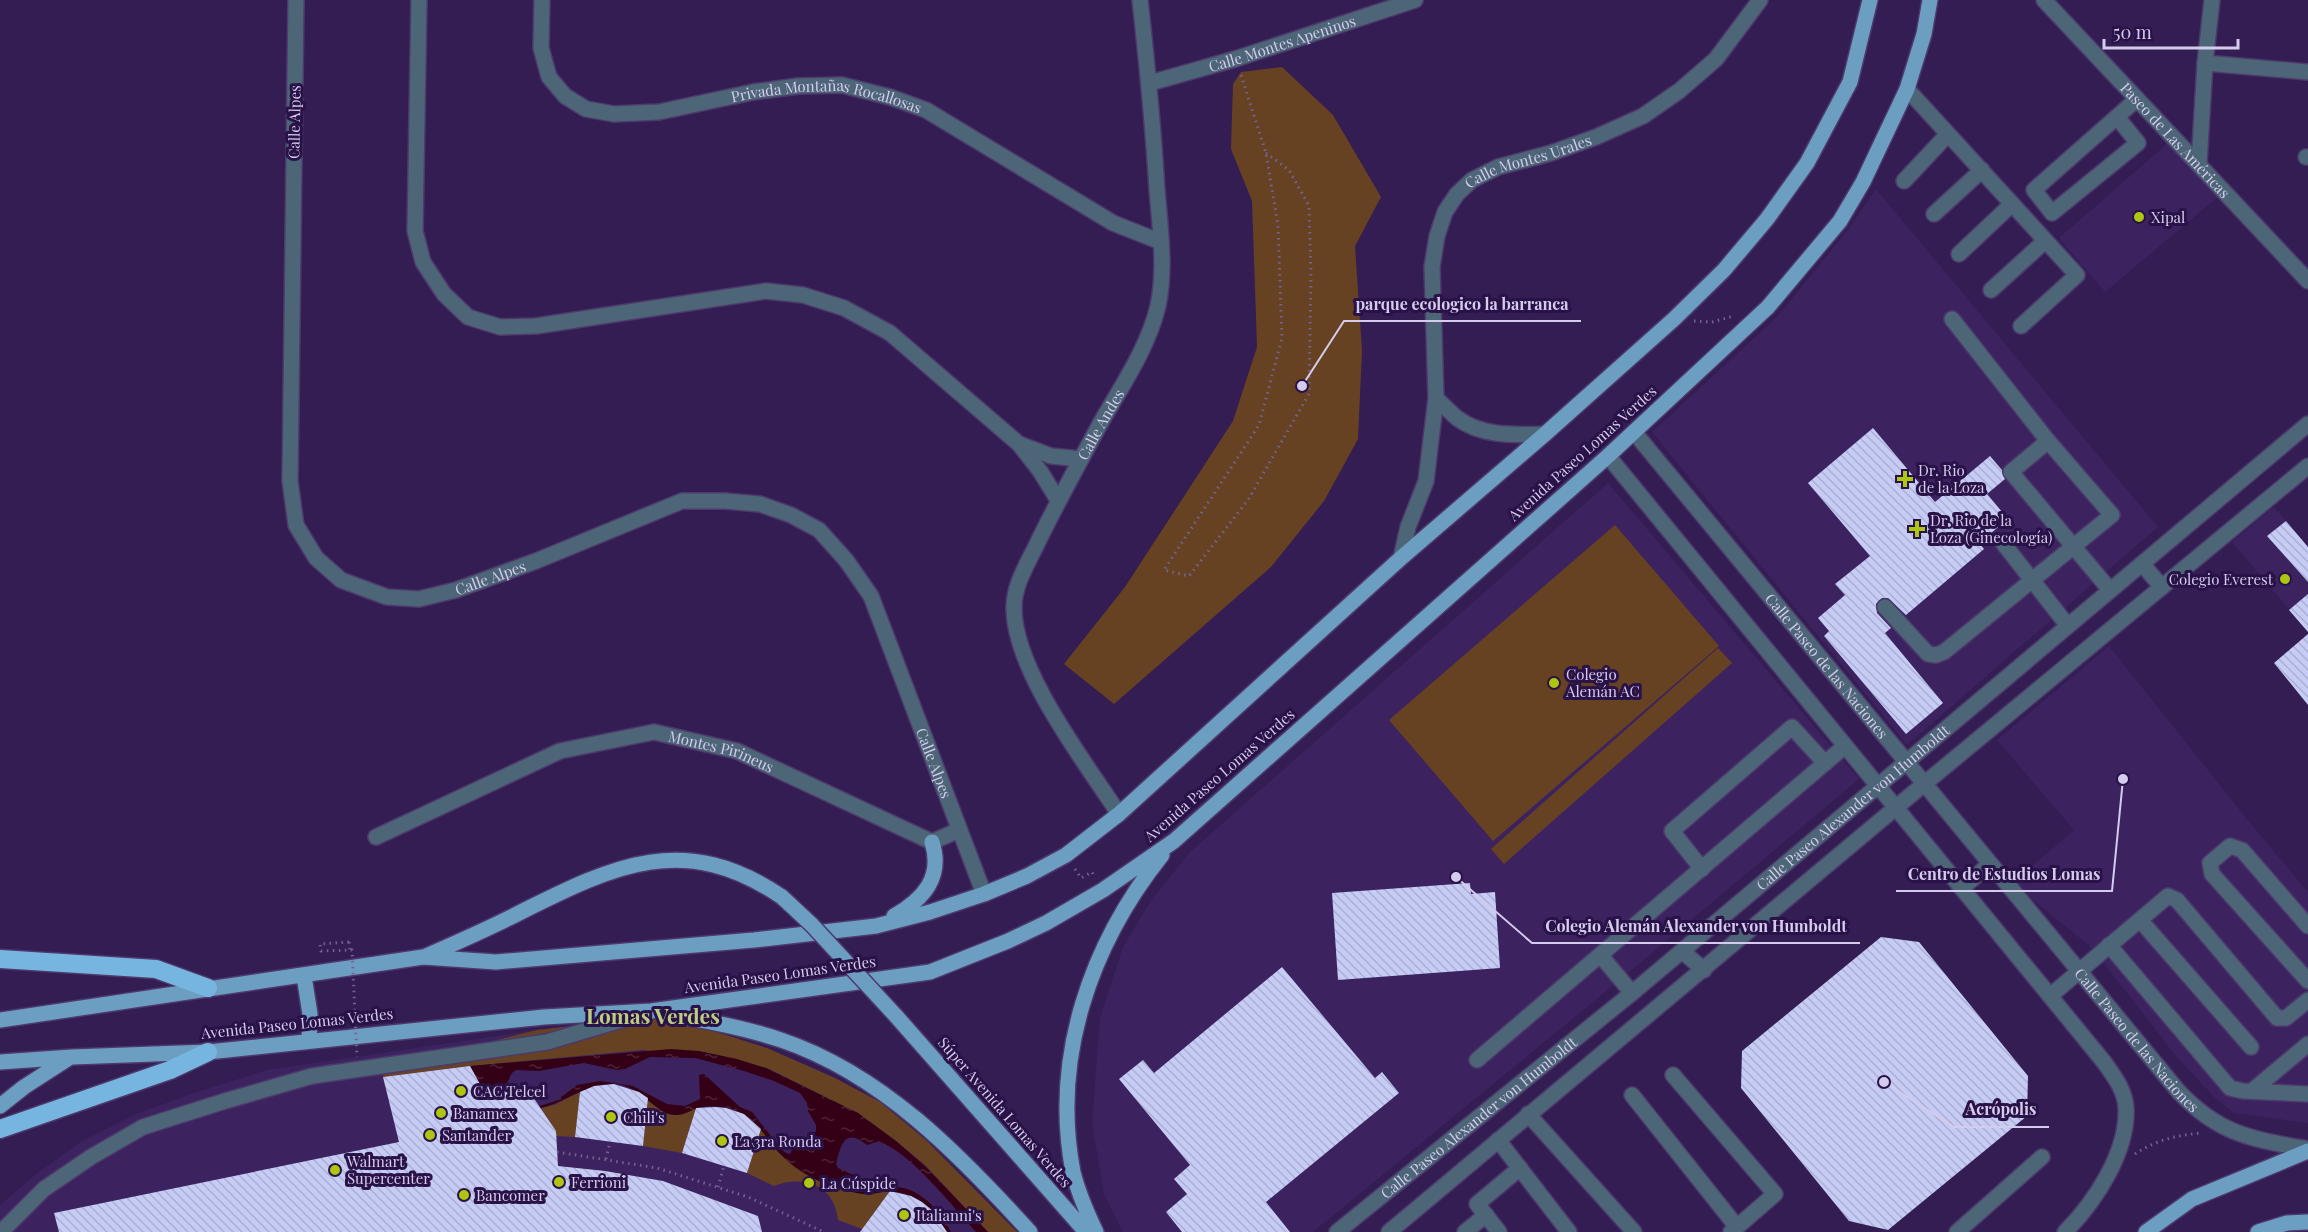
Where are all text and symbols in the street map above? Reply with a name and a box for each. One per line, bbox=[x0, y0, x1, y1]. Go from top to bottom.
street label: Calle Montes Apeninos bbox=[1206, 10, 1358, 76]
scale bar bbox=[2104, 12, 2238, 50]
text: 50 m bbox=[2113, 20, 2152, 44]
street label: Privada Montañas Rocallosas bbox=[729, 75, 925, 118]
street label: Paseo de Las Américas bbox=[2116, 78, 2235, 202]
street label: Calle Alpes bbox=[283, 85, 305, 159]
street label: Calle Montes Urales bbox=[1460, 129, 1594, 192]
place label: Xipal bbox=[2151, 207, 2185, 227]
marker: Xipal bbox=[2132, 210, 2146, 224]
callout: parque ecologico la barranca bbox=[1344, 287, 1581, 321]
text: parque ecologico la barranca bbox=[1356, 293, 1569, 314]
street label: Avenida Paseo Lomas Verdes bbox=[1503, 381, 1660, 526]
street label: Calle Andes bbox=[1072, 385, 1128, 463]
place label: Dr. Rio de la Loza bbox=[1918, 460, 1985, 497]
marker: Dr. Rio de la Loza bbox=[1896, 470, 1914, 488]
place label: Dr. Rio de la Loza (Ginecología) bbox=[1930, 510, 2052, 547]
marker: Dr. Rio de la Loza (Ginecología) bbox=[1908, 520, 1926, 538]
street label: Calle Alpes bbox=[452, 556, 528, 600]
place label: Colegio Everest bbox=[2169, 569, 2274, 589]
marker: Colegio Everest bbox=[2278, 572, 2292, 586]
street label: Calle Paseo de las Naciones bbox=[1761, 589, 1893, 743]
place label: Colegio Alemán AC bbox=[1565, 664, 1640, 701]
marker: Colegio Alemán AC bbox=[1547, 676, 1561, 690]
street label: Avenida Paseo Lomas Verdes bbox=[1139, 704, 1298, 847]
street label: Calle Paseo Alexander von Humboldt bbox=[1752, 720, 1954, 894]
street label: Calle Alpes bbox=[912, 725, 957, 801]
street label: Montes Pirineus bbox=[667, 726, 777, 777]
callout: Centro de Estudios Lomas bbox=[1896, 857, 2112, 891]
text: Centro de Estudios Lomas bbox=[1908, 863, 2100, 884]
callout: Colegio Alemán Alexander von Humboldt bbox=[1532, 909, 1860, 943]
text: Colegio Alemán Alexander von Humboldt bbox=[1545, 915, 1847, 936]
street label: Avenida Paseo Lomas Verdes bbox=[682, 951, 877, 997]
street label: Calle Paseo de las Naciones bbox=[2070, 964, 2203, 1116]
district label: Lomas Verdes bbox=[586, 1001, 720, 1029]
street label: Avenida Paseo Lomas Verdes bbox=[199, 1003, 394, 1043]
street label: Súper Avenida Lomas Verdes bbox=[934, 1032, 1076, 1192]
street label: Calle Paseo Alexander von Humboldt bbox=[1376, 1032, 1581, 1203]
place label: CAC Telcel bbox=[473, 1081, 546, 1101]
marker: CAC Telcel bbox=[454, 1084, 468, 1098]
callout: Acrópolis bbox=[1954, 1093, 2049, 1127]
text: Acrópolis bbox=[1965, 1098, 2036, 1119]
place label: Banamex bbox=[453, 1103, 515, 1123]
marker: Banamex bbox=[434, 1106, 448, 1120]
place label: Chili's bbox=[623, 1107, 665, 1127]
marker: Chili's bbox=[604, 1110, 618, 1124]
place label: Santander bbox=[442, 1125, 512, 1145]
marker: Santander bbox=[423, 1128, 437, 1142]
place label: La 3ra Ronda bbox=[734, 1131, 822, 1151]
marker: La 3ra Ronda bbox=[715, 1134, 729, 1148]
place label: Walmart Supercenter bbox=[346, 1151, 430, 1188]
marker: Walmart Supercenter bbox=[328, 1163, 342, 1177]
place label: Ferrioni bbox=[571, 1172, 627, 1192]
place label: La Cúspide bbox=[821, 1173, 896, 1193]
marker: Ferrioni bbox=[552, 1175, 566, 1189]
marker: La Cúspide bbox=[802, 1176, 816, 1190]
place label: Bancomer bbox=[476, 1185, 545, 1205]
marker: Bancomer bbox=[457, 1188, 471, 1202]
place label: Italianni's bbox=[916, 1205, 982, 1225]
marker: Italianni's bbox=[897, 1208, 911, 1222]

